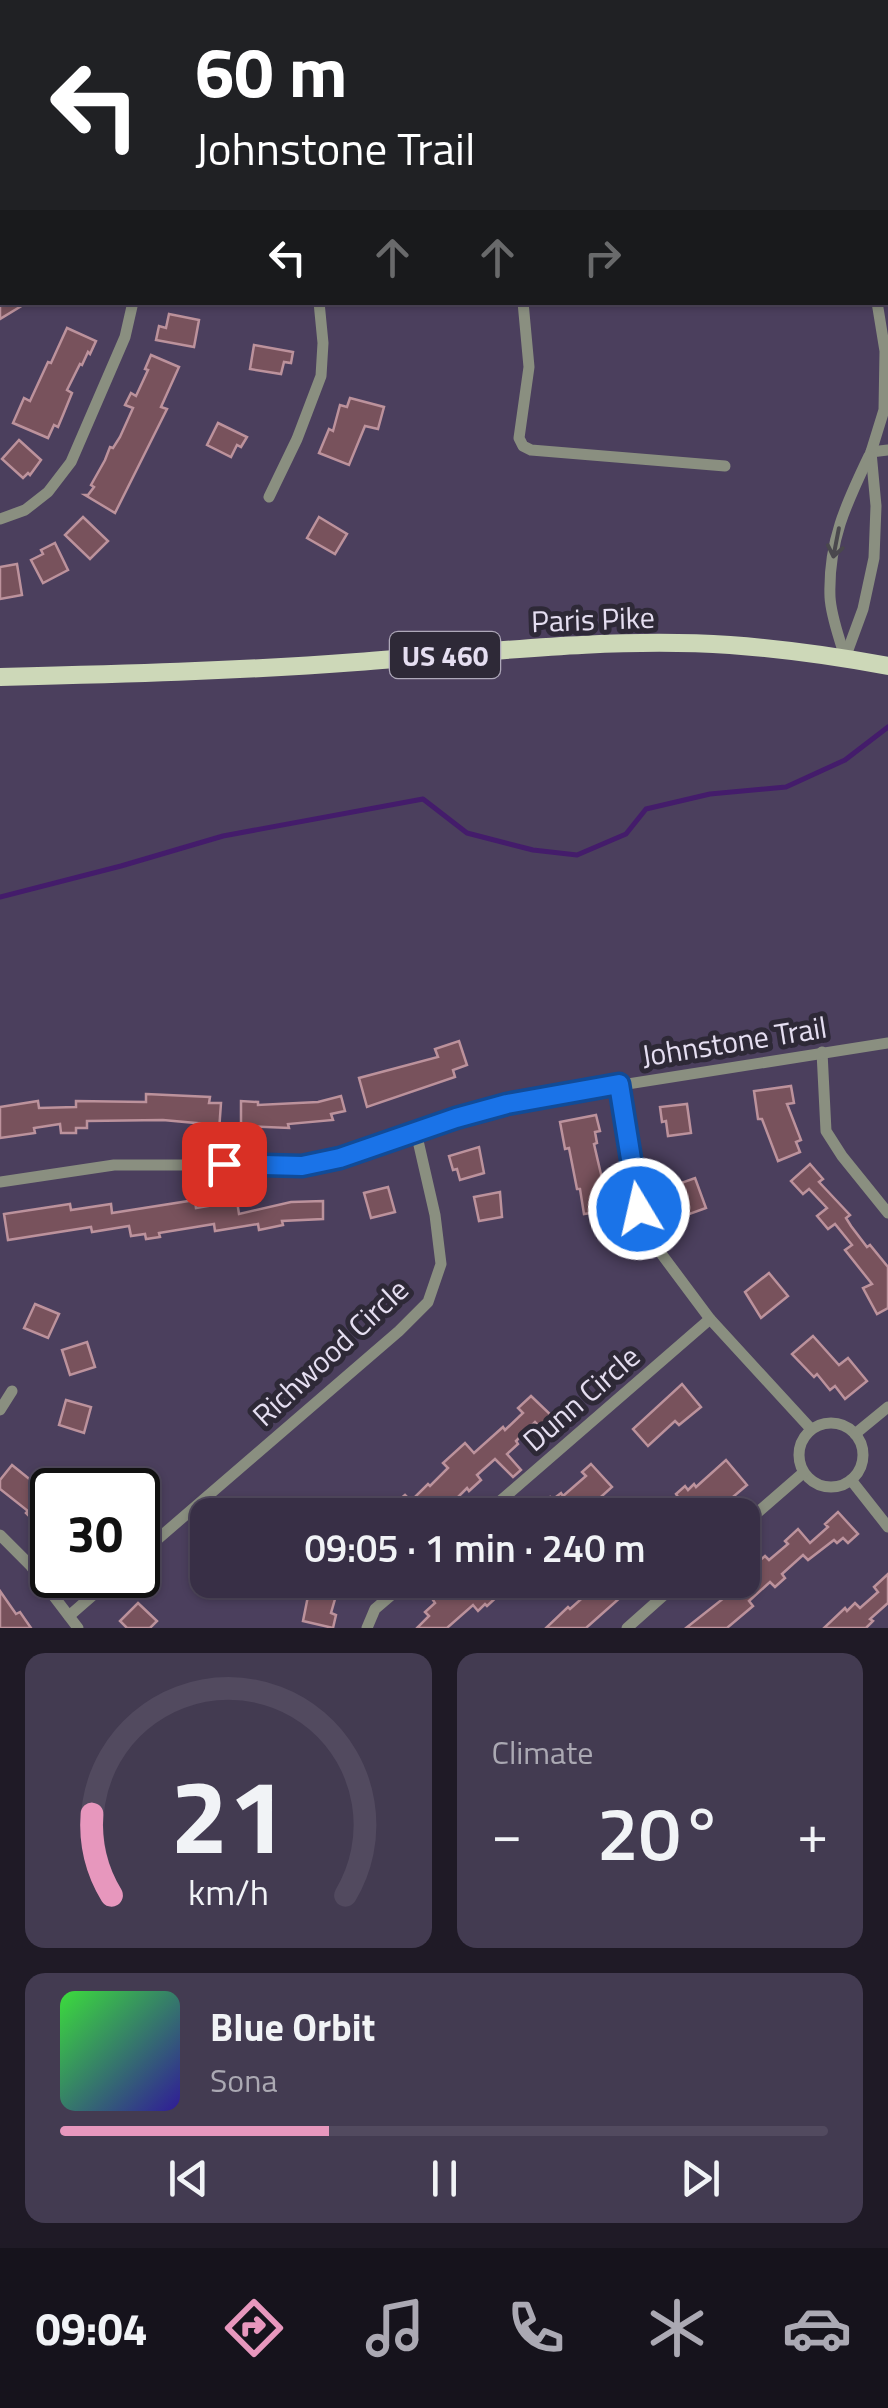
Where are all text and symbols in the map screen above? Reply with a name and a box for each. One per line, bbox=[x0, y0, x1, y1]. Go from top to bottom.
text: 60 m bbox=[195, 18, 348, 124]
icon: left bbox=[30, 40, 160, 170]
text: Johnstone Trail bbox=[195, 114, 475, 182]
icon: left bbox=[260, 230, 315, 285]
icon: ahead bbox=[365, 230, 420, 285]
icon: ahead bbox=[470, 230, 525, 285]
icon: right bbox=[575, 230, 630, 285]
one-way arrow bbox=[825, 526, 844, 558]
street label: Paris Pike bbox=[530, 594, 656, 644]
road number: US 460 bbox=[390, 632, 500, 678]
street label: Johnstone Trail bbox=[638, 1004, 830, 1078]
pin bbox=[182, 1122, 267, 1207]
icon: arrive bbox=[197, 1137, 252, 1192]
position arrow bbox=[587, 1157, 691, 1261]
street label: Richwood Circle bbox=[242, 1267, 418, 1437]
street label: Dunn Circle bbox=[512, 1334, 650, 1462]
speed limit sign: 30 bbox=[30, 1468, 160, 1598]
text: 09:05 · 1 min · 240 m bbox=[304, 1519, 646, 1577]
text: Climate bbox=[492, 1728, 593, 1776]
text: 21 bbox=[170, 1735, 286, 1893]
text: 20° bbox=[597, 1775, 723, 1889]
text: − bbox=[492, 1791, 522, 1874]
text: + bbox=[797, 1791, 828, 1874]
text: km/h bbox=[188, 1864, 269, 1919]
text: Blue Orbit bbox=[210, 1998, 375, 2056]
text: Sona bbox=[210, 2056, 277, 2104]
icon: previous bbox=[161, 2151, 216, 2206]
icon: pause bbox=[417, 2151, 472, 2206]
icon: next bbox=[673, 2151, 728, 2206]
icon: directions bbox=[219, 2293, 289, 2363]
icon: music bbox=[360, 2293, 430, 2363]
icon: phone bbox=[501, 2293, 571, 2363]
icon: climate bbox=[642, 2293, 712, 2363]
icon: car bbox=[782, 2293, 852, 2363]
text: 09:04 bbox=[35, 2294, 148, 2362]

